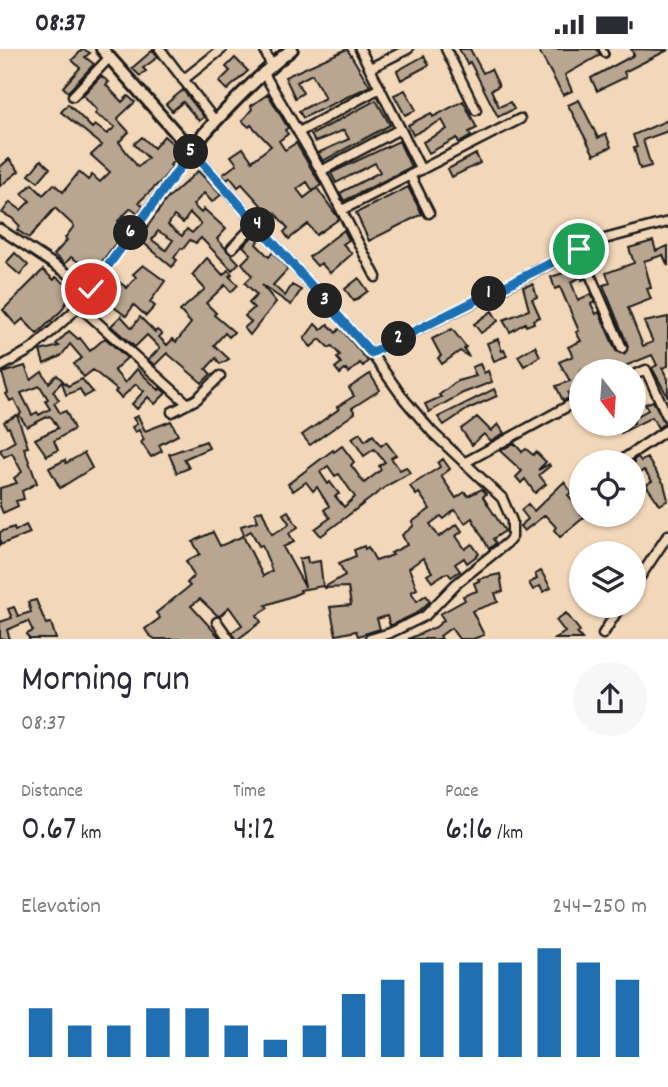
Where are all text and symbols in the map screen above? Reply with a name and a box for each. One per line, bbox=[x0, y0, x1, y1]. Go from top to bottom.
text: 08:37 bbox=[35, 6, 85, 43]
pin: 5 bbox=[174, 135, 208, 169]
text: 5 bbox=[186, 138, 195, 165]
pin: 4 bbox=[240, 207, 276, 243]
text: 4 bbox=[254, 211, 261, 238]
pin: 6 bbox=[114, 215, 148, 251]
text: 6 bbox=[126, 219, 135, 246]
pin bbox=[549, 219, 609, 279]
icon: arrive bbox=[560, 230, 598, 268]
pin bbox=[61, 259, 121, 319]
icon: check bbox=[72, 270, 110, 308]
pin: 1 bbox=[472, 277, 506, 311]
text: 1 bbox=[486, 280, 491, 307]
pin: 3 bbox=[308, 283, 342, 319]
text: 3 bbox=[320, 287, 329, 314]
pin: 2 bbox=[382, 321, 416, 357]
text: 2 bbox=[394, 325, 403, 352]
north arrow bbox=[569, 359, 646, 436]
map controls bbox=[569, 359, 646, 618]
button: locate bbox=[569, 450, 646, 527]
button: layers bbox=[569, 541, 646, 618]
text: Morning run bbox=[21, 654, 190, 709]
button: share bbox=[573, 662, 647, 736]
text: 08:37 bbox=[21, 708, 66, 741]
text: Distance bbox=[21, 779, 83, 806]
text: Time bbox=[233, 779, 266, 806]
text: Pace bbox=[445, 779, 479, 806]
text: 0.67 bbox=[21, 806, 76, 856]
text: 4:12 bbox=[233, 806, 276, 856]
text: 6:16 bbox=[445, 806, 493, 856]
text: km bbox=[76, 821, 102, 848]
text: /km bbox=[493, 821, 523, 848]
text: Elevation bbox=[21, 891, 101, 924]
text: 244–250 m bbox=[552, 891, 647, 924]

